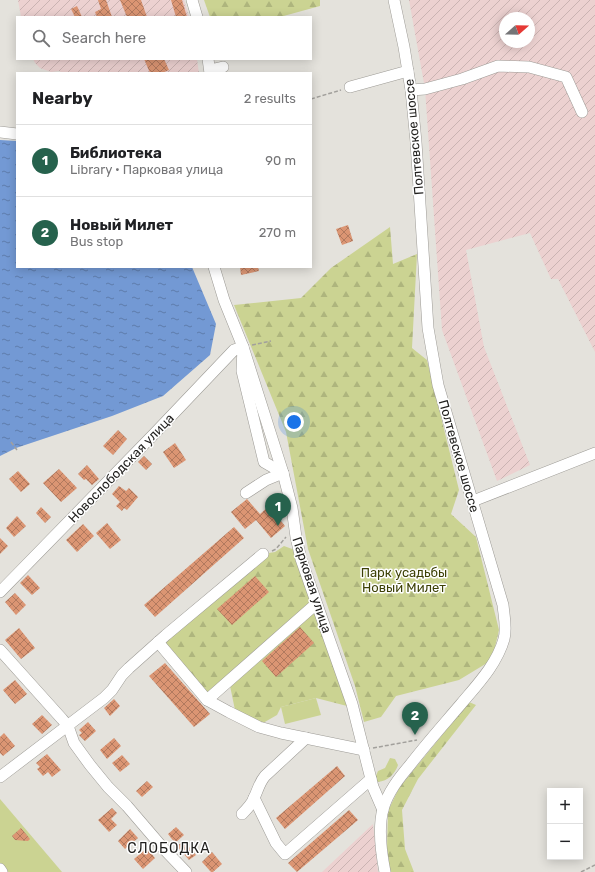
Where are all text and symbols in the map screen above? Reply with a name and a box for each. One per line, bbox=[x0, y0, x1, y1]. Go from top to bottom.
north arrow bbox=[499, 12, 535, 48]
search box bbox=[16, 16, 312, 60]
icon: search bbox=[30, 27, 52, 49]
text: Search here bbox=[62, 29, 146, 47]
street label: Полтевское шоссе bbox=[401, 78, 427, 196]
text: Nearby bbox=[32, 88, 93, 108]
text: 2 results bbox=[244, 91, 296, 106]
text: Библиотека bbox=[70, 144, 162, 162]
text: 1 bbox=[42, 153, 48, 168]
text: 90 m bbox=[265, 153, 296, 168]
text: Library · Парковая улица bbox=[70, 162, 223, 177]
text: Новый Милет bbox=[70, 216, 173, 234]
text: 2 bbox=[41, 225, 49, 240]
text: 270 m bbox=[259, 225, 296, 240]
text: Bus stop bbox=[70, 234, 123, 249]
street label: Полтевское шоссе bbox=[436, 398, 482, 514]
street label: Новослободская улица bbox=[65, 410, 177, 526]
your location bbox=[284, 412, 304, 432]
pin: 1 bbox=[265, 493, 291, 526]
street label: Парковая улица bbox=[289, 535, 335, 635]
park label: Парк усадьбы Новый Милет bbox=[361, 565, 447, 595]
pin: 2 bbox=[402, 702, 428, 735]
map controls bbox=[547, 788, 583, 860]
button: + bbox=[547, 788, 583, 824]
button: − bbox=[547, 824, 583, 860]
district label: СЛОБОДКА bbox=[127, 840, 211, 857]

